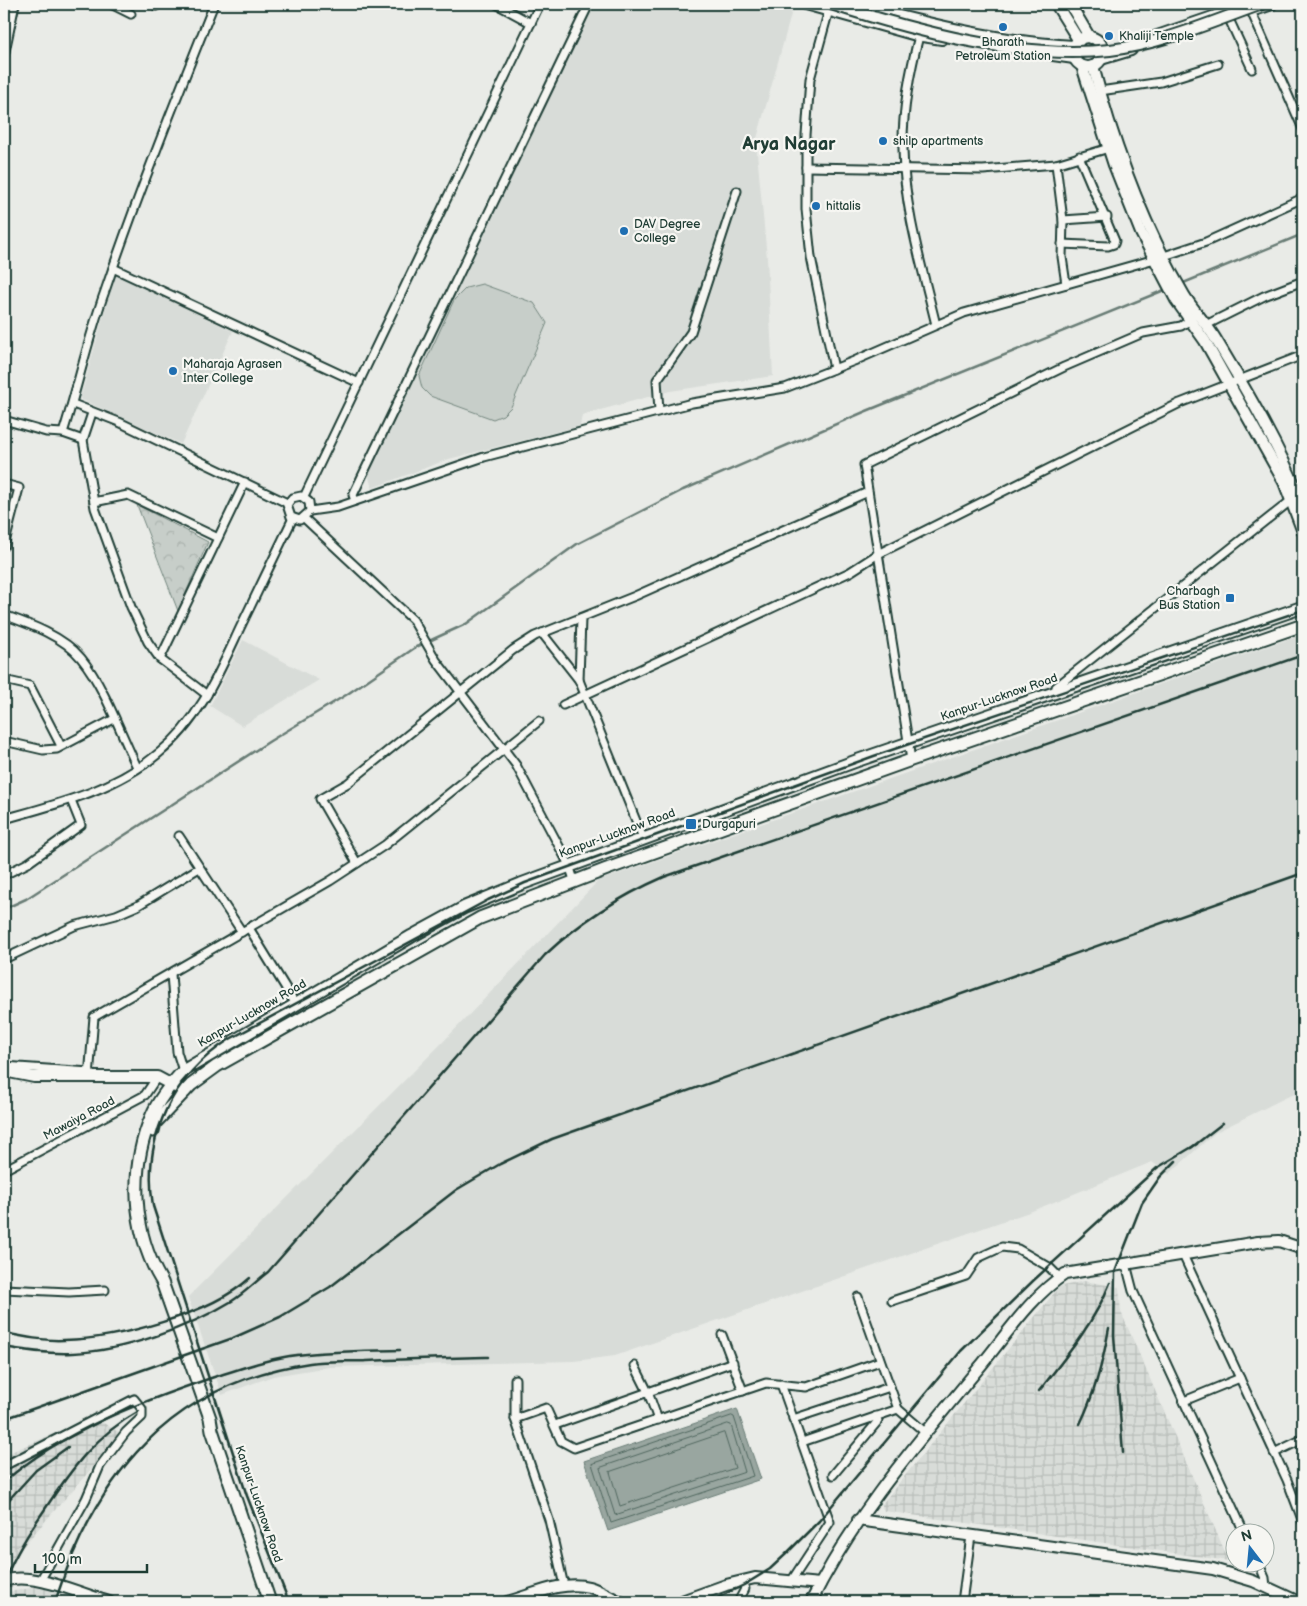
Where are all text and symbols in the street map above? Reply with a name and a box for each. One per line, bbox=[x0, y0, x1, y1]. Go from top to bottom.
marker: Bharath Petroleum Station bbox=[997, 21, 1009, 33]
place label: Khaliji Temple bbox=[1119, 29, 1194, 44]
marker: Khaliji Temple bbox=[1103, 30, 1115, 42]
place label: Bharath Petroleum Station bbox=[955, 35, 1051, 64]
district label: Arya Nagar bbox=[741, 134, 836, 155]
place label: shilp apartments bbox=[893, 134, 983, 149]
marker: shilp apartments bbox=[877, 135, 889, 147]
place label: hittalis bbox=[826, 199, 861, 214]
marker: hittalis bbox=[810, 200, 822, 212]
place label: DAV Degree College bbox=[634, 217, 700, 246]
marker: DAV Degree College bbox=[618, 225, 630, 237]
place label: Maharaja Agrasen Inter College bbox=[183, 357, 282, 386]
marker: Maharaja Agrasen Inter College bbox=[167, 365, 179, 377]
place label: Charbagh Bus Station bbox=[1159, 584, 1220, 613]
marker: Charbagh Bus Station bbox=[1224, 592, 1236, 604]
street label: Kanpur-Lucknow Road bbox=[939, 670, 1060, 725]
street label: Kanpur-Lucknow Road bbox=[557, 805, 678, 862]
marker: Durgapuri bbox=[684, 817, 698, 831]
place label: Durgapuri bbox=[702, 817, 756, 832]
street label: Kanpur-Lucknow Road bbox=[195, 976, 309, 1051]
street label: Mawaiya Road bbox=[41, 1093, 118, 1144]
street label: Kanpur-Lucknow Road bbox=[231, 1444, 286, 1565]
north arrow bbox=[1224, 1524, 1274, 1574]
text: N bbox=[1239, 1526, 1254, 1546]
scale bar bbox=[35, 1541, 148, 1573]
text: 100 m bbox=[42, 1550, 82, 1569]

